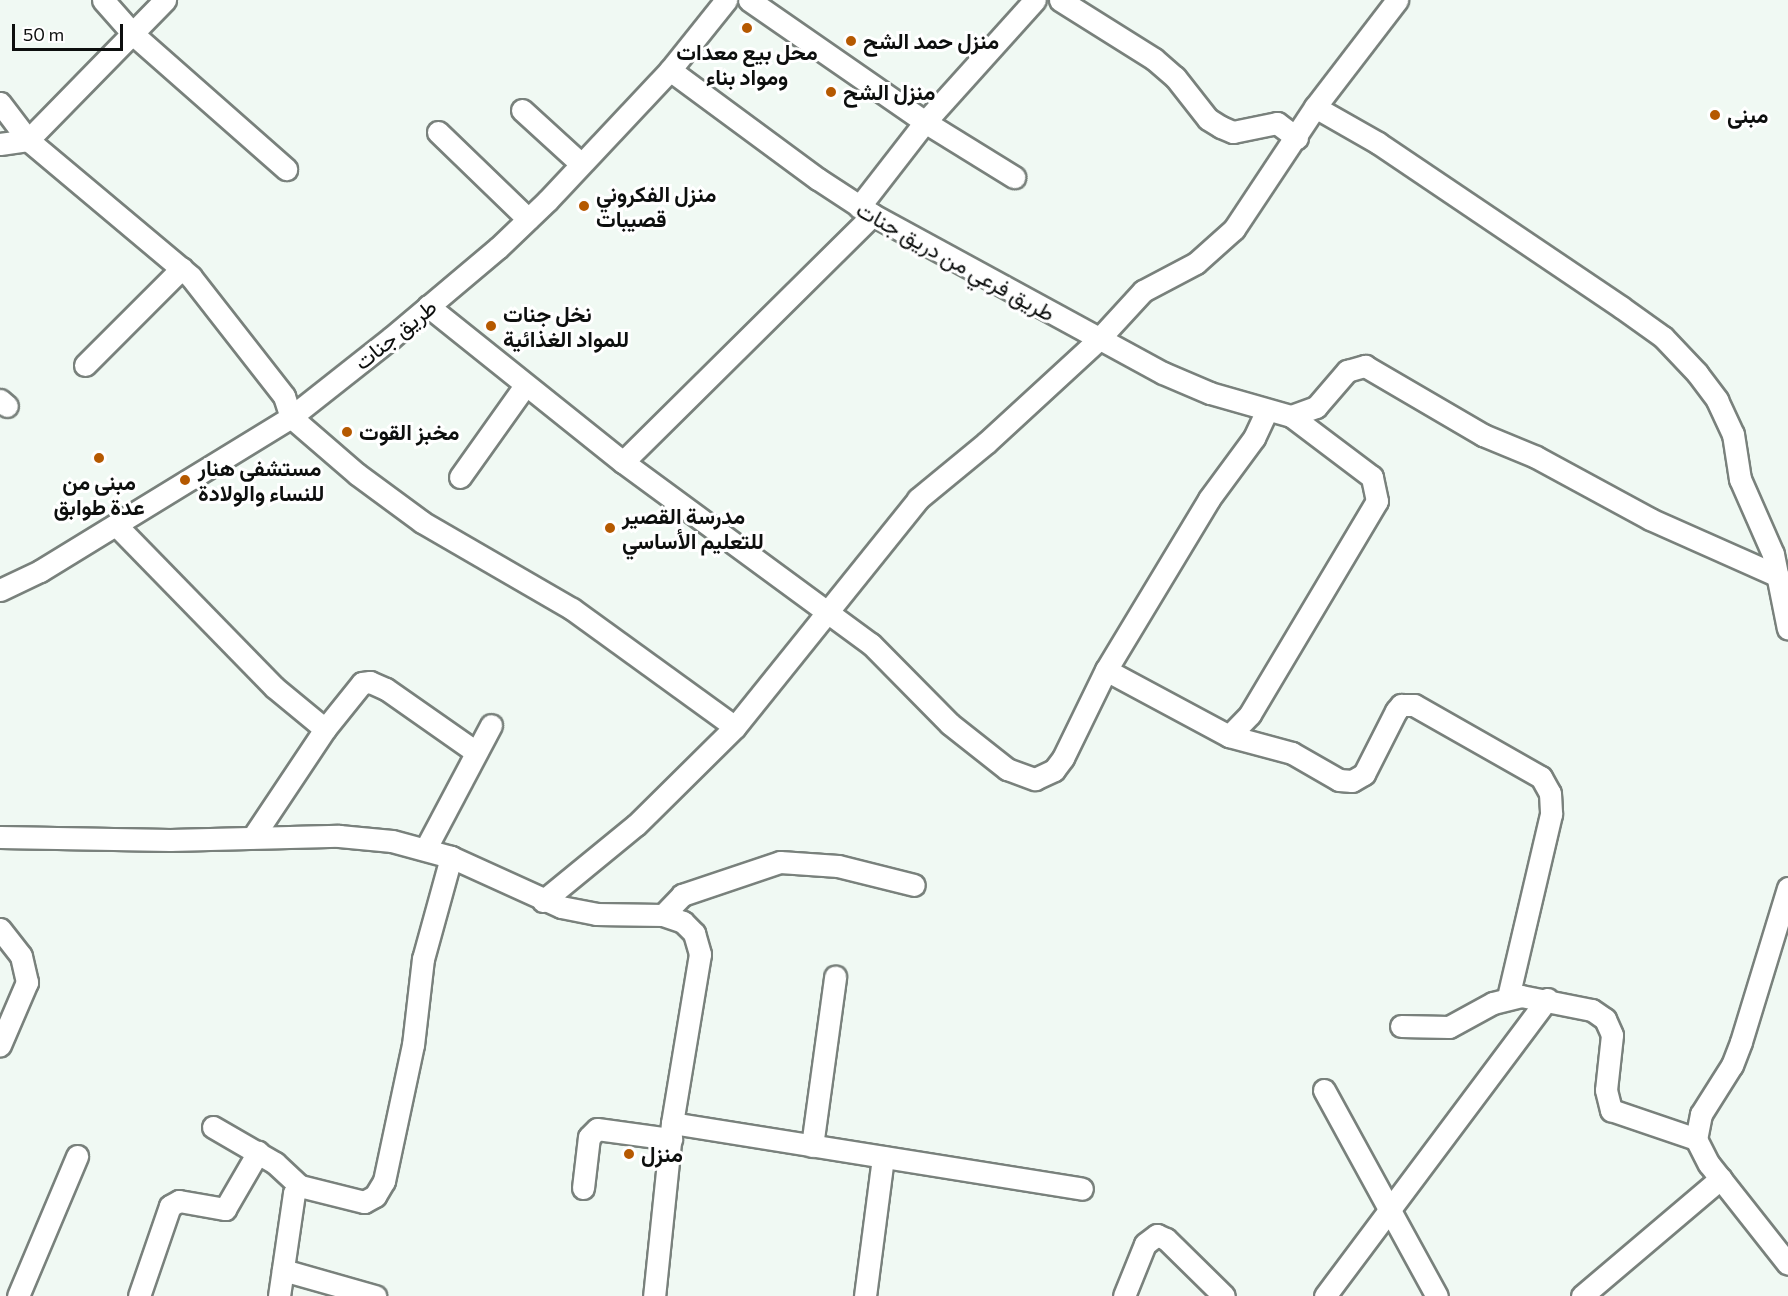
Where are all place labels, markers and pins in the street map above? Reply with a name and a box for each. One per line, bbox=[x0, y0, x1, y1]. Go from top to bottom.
marker: محل بيع معدات ومواد بناء bbox=[740, 21, 754, 35]
place label: منزل حمد الشح bbox=[863, 28, 999, 54]
marker: منزل حمد الشح bbox=[844, 34, 858, 48]
place label: محل بيع معدات ومواد بناء bbox=[676, 38, 818, 90]
place label: منزل الشح bbox=[843, 79, 935, 105]
marker: منزل الشح bbox=[824, 85, 838, 99]
place label: مبنى bbox=[1727, 102, 1768, 128]
marker: مبنى bbox=[1708, 108, 1722, 122]
place label: منزل الفكروني قصيبات bbox=[596, 180, 716, 231]
marker: منزل الفكروني قصيبات bbox=[577, 199, 591, 213]
place label: نخل جنات للمواد الغذائية bbox=[503, 300, 629, 352]
marker: نخل جنات للمواد الغذائية bbox=[484, 319, 498, 333]
place label: مخبز القوت bbox=[359, 419, 459, 445]
marker: مخبز القوت bbox=[340, 425, 354, 439]
marker: مبنى من عدة طوابق bbox=[92, 451, 106, 465]
place label: مستشفى هنار للنساء والولادة bbox=[198, 454, 324, 506]
place label: مبنى من عدة طوابق bbox=[53, 468, 145, 520]
marker: مستشفى هنار للنساء والولادة bbox=[176, 471, 194, 489]
place label: مدرسة القصير للتعليم الأساسي bbox=[622, 502, 764, 554]
marker: مدرسة القصير للتعليم الأساسي bbox=[603, 521, 617, 535]
place label: منزل bbox=[641, 1141, 683, 1167]
marker: منزل bbox=[622, 1147, 636, 1161]

